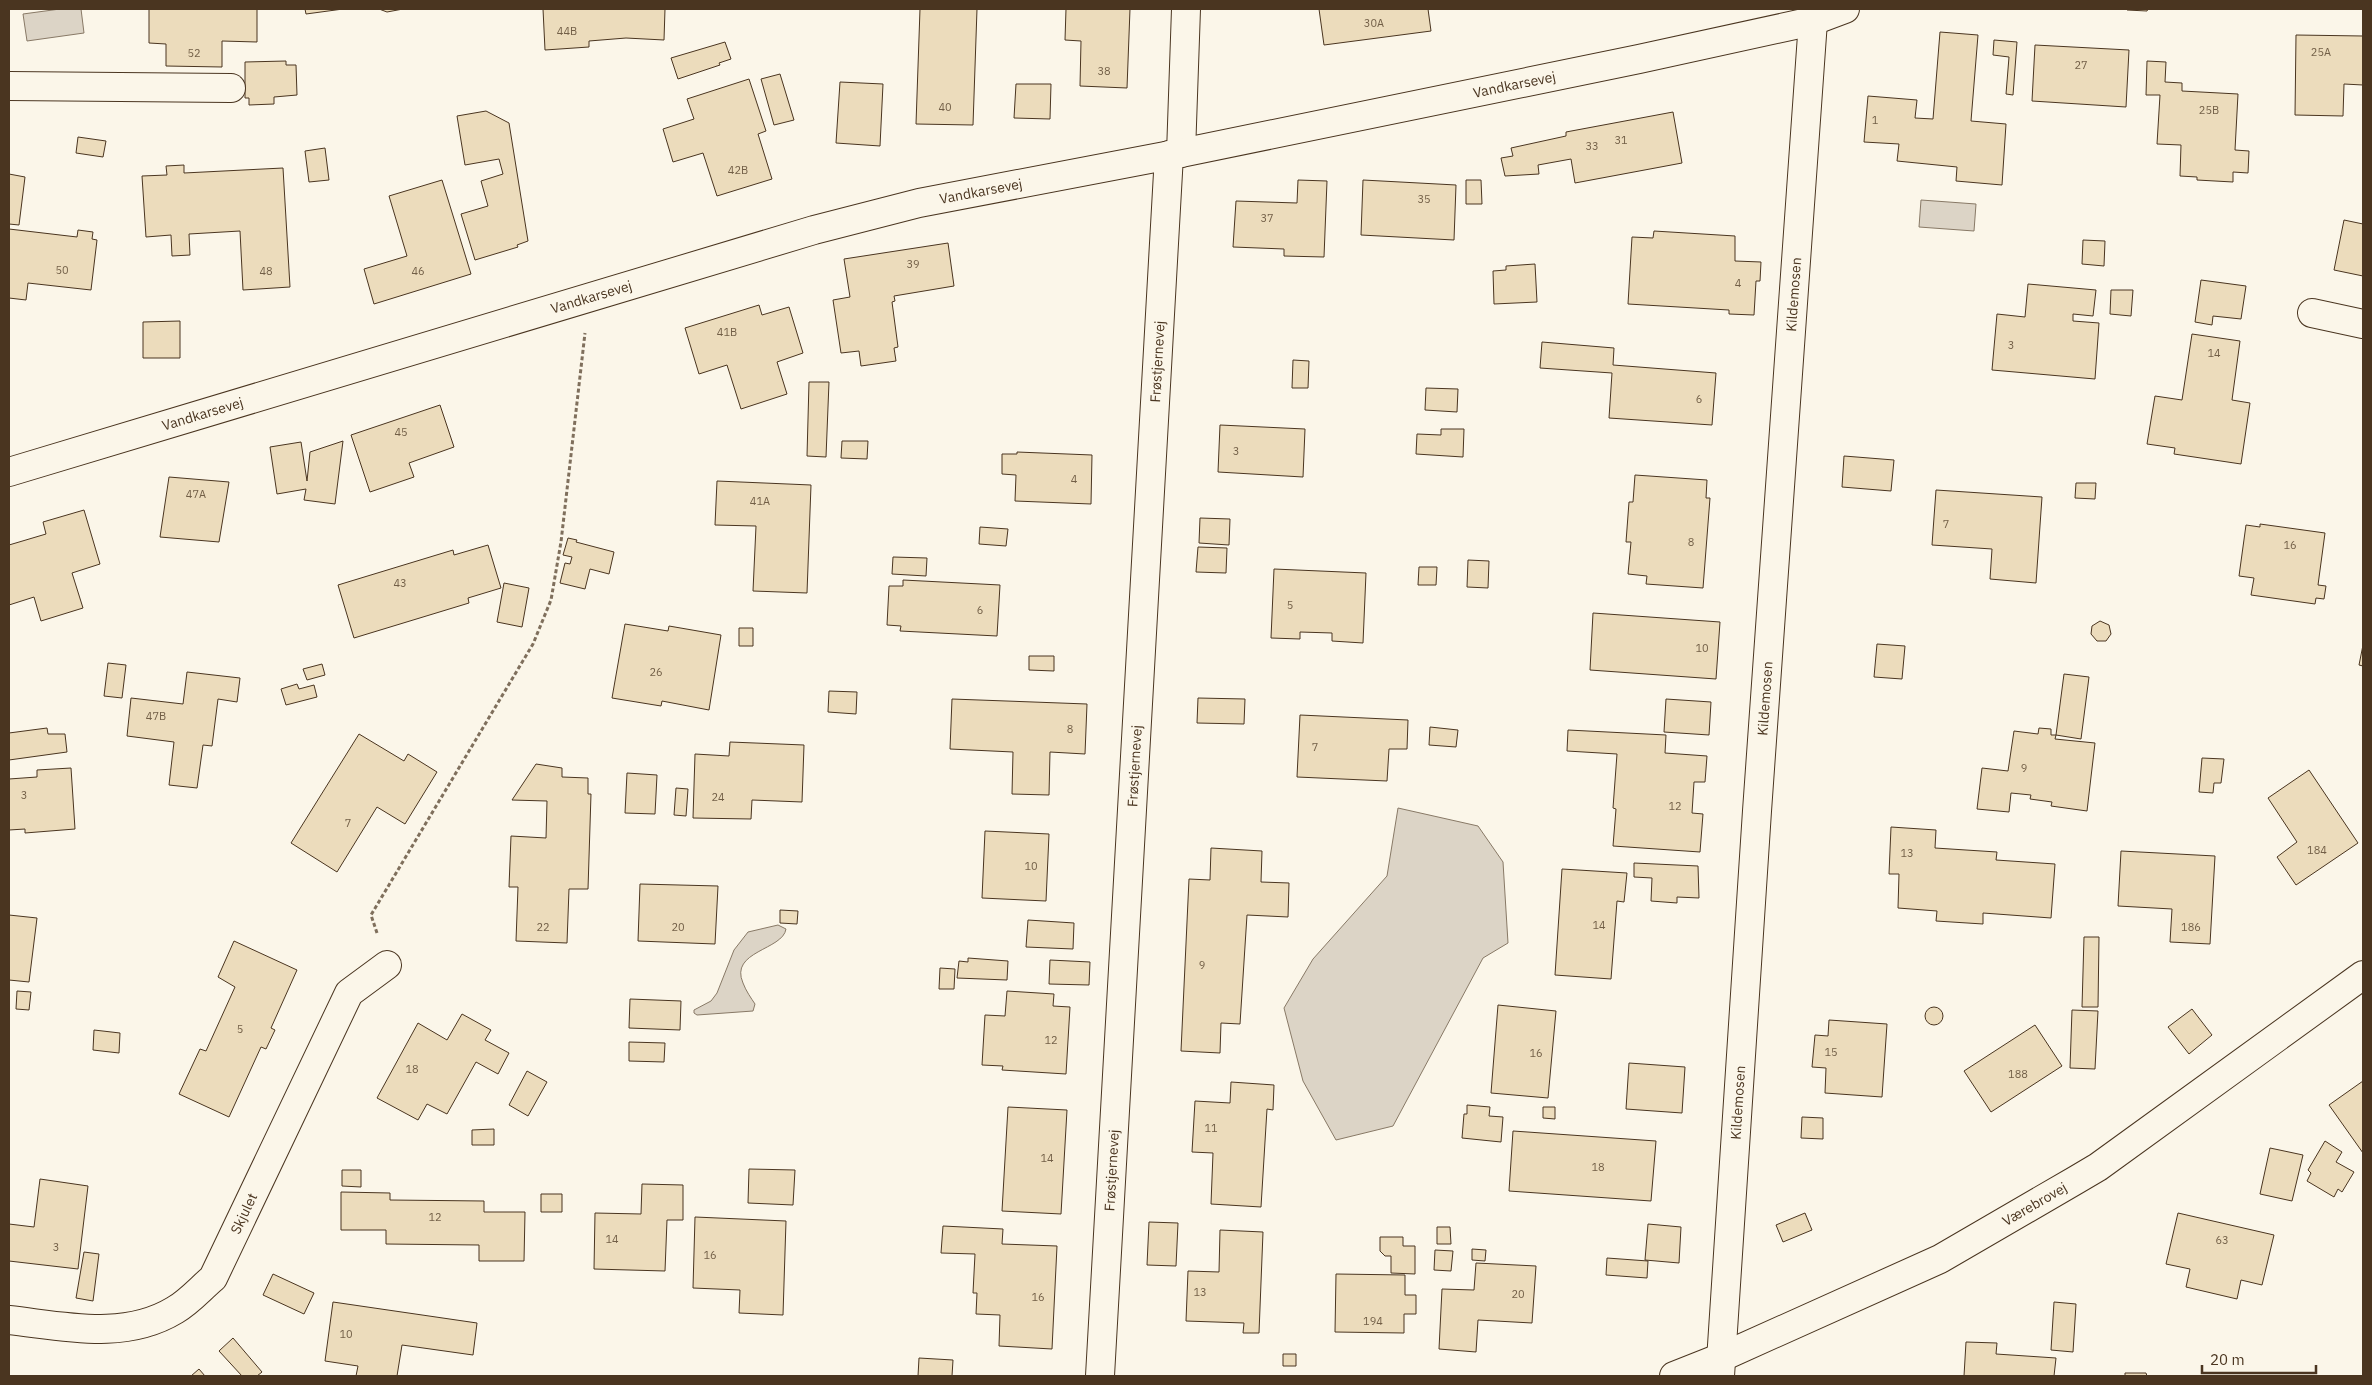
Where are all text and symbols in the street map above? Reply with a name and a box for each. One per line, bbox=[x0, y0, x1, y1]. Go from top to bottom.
house number: 30A bbox=[1364, 16, 1384, 30]
house number: 44B bbox=[557, 24, 577, 38]
house number: 25A bbox=[2311, 45, 2331, 59]
house number: 52 bbox=[187, 46, 201, 60]
house number: 27 bbox=[2074, 58, 2088, 72]
house number: 38 bbox=[1097, 64, 1111, 78]
street label: Vandkarsevej bbox=[1471, 67, 1557, 102]
house number: 40 bbox=[938, 100, 952, 114]
house number: 25B bbox=[2199, 103, 2219, 117]
house number: 1 bbox=[1872, 113, 1879, 127]
house number: 31 bbox=[1614, 133, 1628, 147]
house number: 33 bbox=[1585, 139, 1599, 153]
house number: 42B bbox=[728, 163, 748, 177]
street label: Vandkarsevej bbox=[938, 174, 1024, 208]
house number: 35 bbox=[1417, 192, 1431, 206]
house number: 37 bbox=[1260, 211, 1274, 225]
house number: 39 bbox=[906, 257, 920, 271]
street label: Kildemosen bbox=[1782, 257, 1805, 332]
house number: 50 bbox=[55, 263, 69, 277]
house number: 48 bbox=[259, 264, 273, 278]
house number: 46 bbox=[411, 264, 425, 278]
street label: Vandkarsevej bbox=[548, 276, 634, 318]
house number: 4 bbox=[1735, 276, 1742, 290]
street label: Frøstjernevej bbox=[1146, 320, 1169, 403]
house number: 41B bbox=[717, 325, 737, 339]
house number: 3 bbox=[2008, 338, 2014, 352]
house number: 14 bbox=[2207, 346, 2221, 360]
house number: 6 bbox=[1696, 392, 1702, 406]
street label: Vandkarsevej bbox=[160, 393, 245, 435]
house number: 45 bbox=[394, 425, 408, 439]
house number: 3 bbox=[1233, 444, 1239, 458]
house number: 4 bbox=[1071, 472, 1078, 486]
house number: 47A bbox=[186, 487, 206, 501]
house number: 41A bbox=[750, 494, 770, 508]
house number: 7 bbox=[1943, 517, 1949, 531]
house number: 8 bbox=[1688, 535, 1694, 549]
house number: 16 bbox=[2283, 538, 2297, 552]
house number: 43 bbox=[393, 576, 407, 590]
house number: 5 bbox=[1287, 598, 1293, 612]
house number: 6 bbox=[977, 603, 983, 617]
house number: 10 bbox=[1695, 641, 1709, 655]
street label: Kildemosen bbox=[1753, 661, 1777, 736]
house number: 26 bbox=[649, 665, 663, 679]
house number: 47B bbox=[146, 709, 166, 723]
house number: 8 bbox=[1067, 722, 1073, 736]
street label: Frøstjernevej bbox=[1123, 724, 1146, 807]
house number: 7 bbox=[1312, 740, 1318, 754]
house number: 9 bbox=[2021, 761, 2027, 775]
house number: 3 bbox=[21, 788, 27, 802]
house number: 24 bbox=[711, 790, 725, 804]
house number: 12 bbox=[1668, 799, 1682, 813]
house number: 7 bbox=[345, 816, 351, 830]
house number: 184 bbox=[2307, 843, 2327, 857]
house number: 13 bbox=[1900, 846, 1914, 860]
house number: 10 bbox=[1024, 859, 1038, 873]
house number: 14 bbox=[1592, 918, 1606, 932]
house number: 22 bbox=[536, 920, 550, 934]
house number: 20 bbox=[671, 920, 685, 934]
house number: 186 bbox=[2181, 920, 2201, 934]
house number: 9 bbox=[1199, 958, 1205, 972]
house number: 5 bbox=[237, 1022, 243, 1036]
house number: 12 bbox=[1044, 1033, 1058, 1047]
house number: 15 bbox=[1824, 1045, 1838, 1059]
house number: 16 bbox=[1529, 1046, 1543, 1060]
house number: 18 bbox=[405, 1062, 419, 1076]
street label: Kildemosen bbox=[1726, 1065, 1749, 1140]
house number: 188 bbox=[2008, 1067, 2028, 1081]
house number: 11 bbox=[1204, 1121, 1218, 1135]
street label: Frøstjernevej bbox=[1100, 1129, 1123, 1212]
house number: 14 bbox=[1040, 1151, 1054, 1165]
house number: 18 bbox=[1591, 1160, 1605, 1174]
street label: Værebrovej bbox=[1999, 1178, 2070, 1230]
street label: Skjulet bbox=[226, 1190, 261, 1237]
house number: 12 bbox=[428, 1210, 442, 1224]
house number: 14 bbox=[605, 1232, 619, 1246]
house number: 63 bbox=[2215, 1233, 2229, 1247]
house number: 3 bbox=[53, 1240, 59, 1254]
house number: 16 bbox=[703, 1248, 717, 1262]
house number: 13 bbox=[1193, 1285, 1207, 1299]
house number: 20 bbox=[1511, 1287, 1525, 1301]
house number: 16 bbox=[1031, 1290, 1045, 1304]
house number: 194 bbox=[1363, 1314, 1383, 1328]
house number: 10 bbox=[339, 1327, 353, 1341]
scale bar bbox=[2202, 1342, 2316, 1374]
text: 20 m bbox=[2210, 1350, 2245, 1369]

